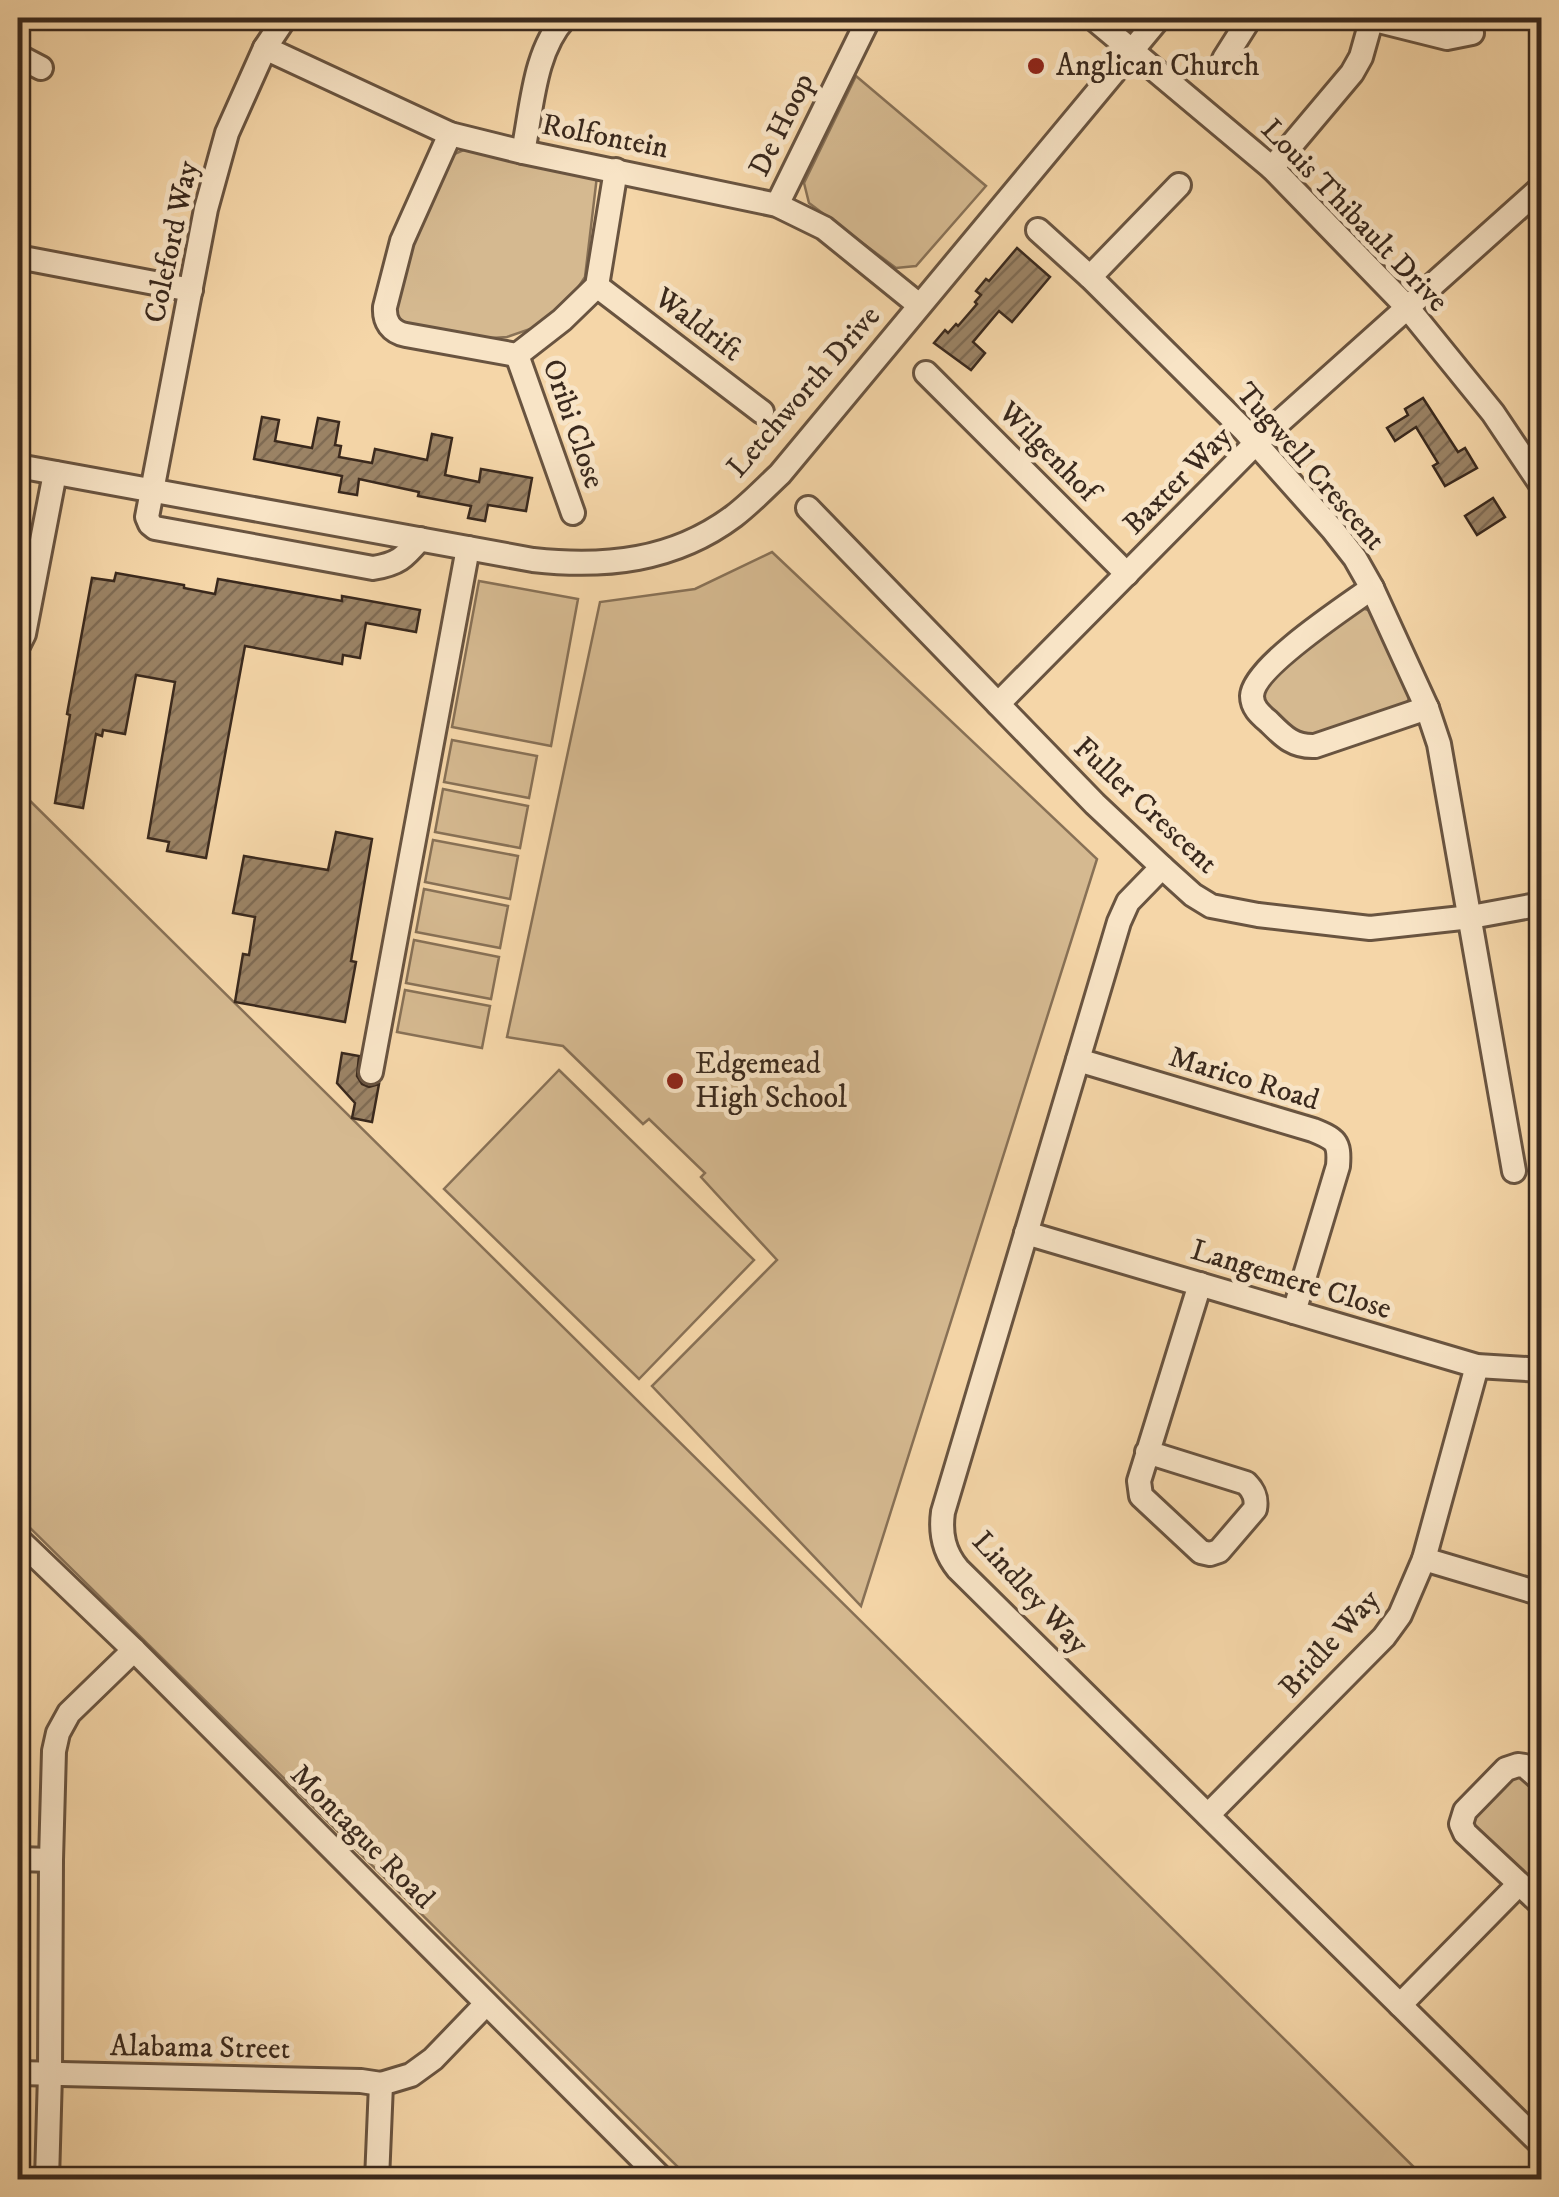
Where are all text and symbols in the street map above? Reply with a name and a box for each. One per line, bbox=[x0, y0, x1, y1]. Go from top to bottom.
place label: Anglican Church bbox=[1056, 48, 1260, 85]
marker: Anglican Church bbox=[1025, 55, 1047, 77]
street label: De Hoop bbox=[741, 67, 823, 183]
street label: Rolfontein bbox=[539, 107, 672, 167]
street label: Louis Thibault Drive bbox=[1252, 112, 1456, 320]
street label: Coleford Way bbox=[137, 157, 207, 326]
street label: Waldrift bbox=[646, 279, 749, 370]
street label: Letchworth Drive bbox=[719, 299, 889, 485]
street label: Oribi Close bbox=[534, 355, 612, 493]
street label: Tugwell Crescent bbox=[1227, 376, 1393, 558]
street label: Wilgenhof bbox=[989, 393, 1109, 513]
street label: Baxter Way bbox=[1116, 418, 1241, 543]
street label: Fuller Crescent bbox=[1065, 730, 1225, 882]
street label: Marico Road bbox=[1164, 1039, 1324, 1119]
place label: Edgemead High School bbox=[695, 1046, 847, 1117]
marker: Edgemead High School bbox=[664, 1070, 686, 1092]
street label: Langemere Close bbox=[1186, 1232, 1396, 1328]
street label: Lindley Way bbox=[964, 1524, 1097, 1663]
street label: Bridle Way bbox=[1272, 1582, 1389, 1706]
street label: Montague Road bbox=[282, 1757, 442, 1917]
street label: Alabama Street bbox=[110, 2028, 290, 2068]

